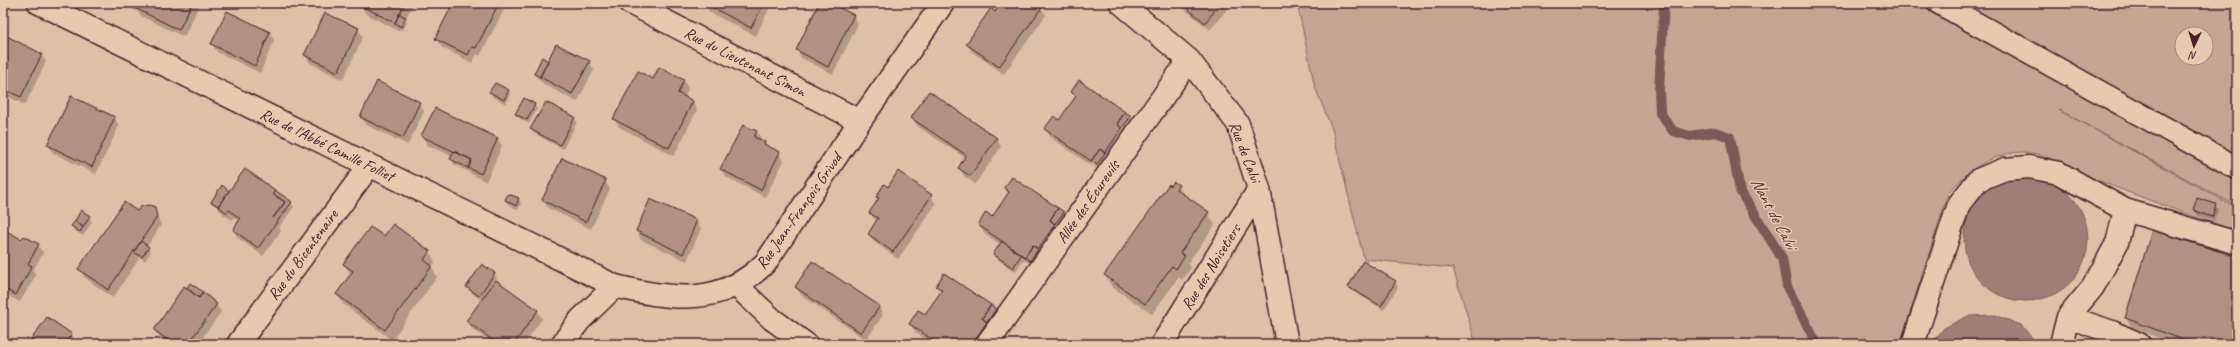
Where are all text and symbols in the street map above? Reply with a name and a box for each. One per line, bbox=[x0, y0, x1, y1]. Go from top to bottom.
street label: Rue du Lieutenant Simon bbox=[681, 23, 810, 102]
north arrow bbox=[2174, 26, 2214, 66]
text: N bbox=[2187, 49, 2197, 63]
street label: Rue de l'Abbé Camille Folliet bbox=[257, 104, 400, 187]
street label: Rue de Calvi bbox=[1224, 119, 1267, 187]
street label: Rue Jean-François Grivod bbox=[752, 147, 848, 273]
street label: Allée des Écureuils bbox=[1052, 155, 1125, 247]
water label: Nant de Calvi bbox=[1746, 174, 1804, 257]
street label: Rue du Bicentenaire bbox=[263, 204, 344, 304]
street label: Rue des Noisetiers bbox=[1177, 219, 1246, 314]

